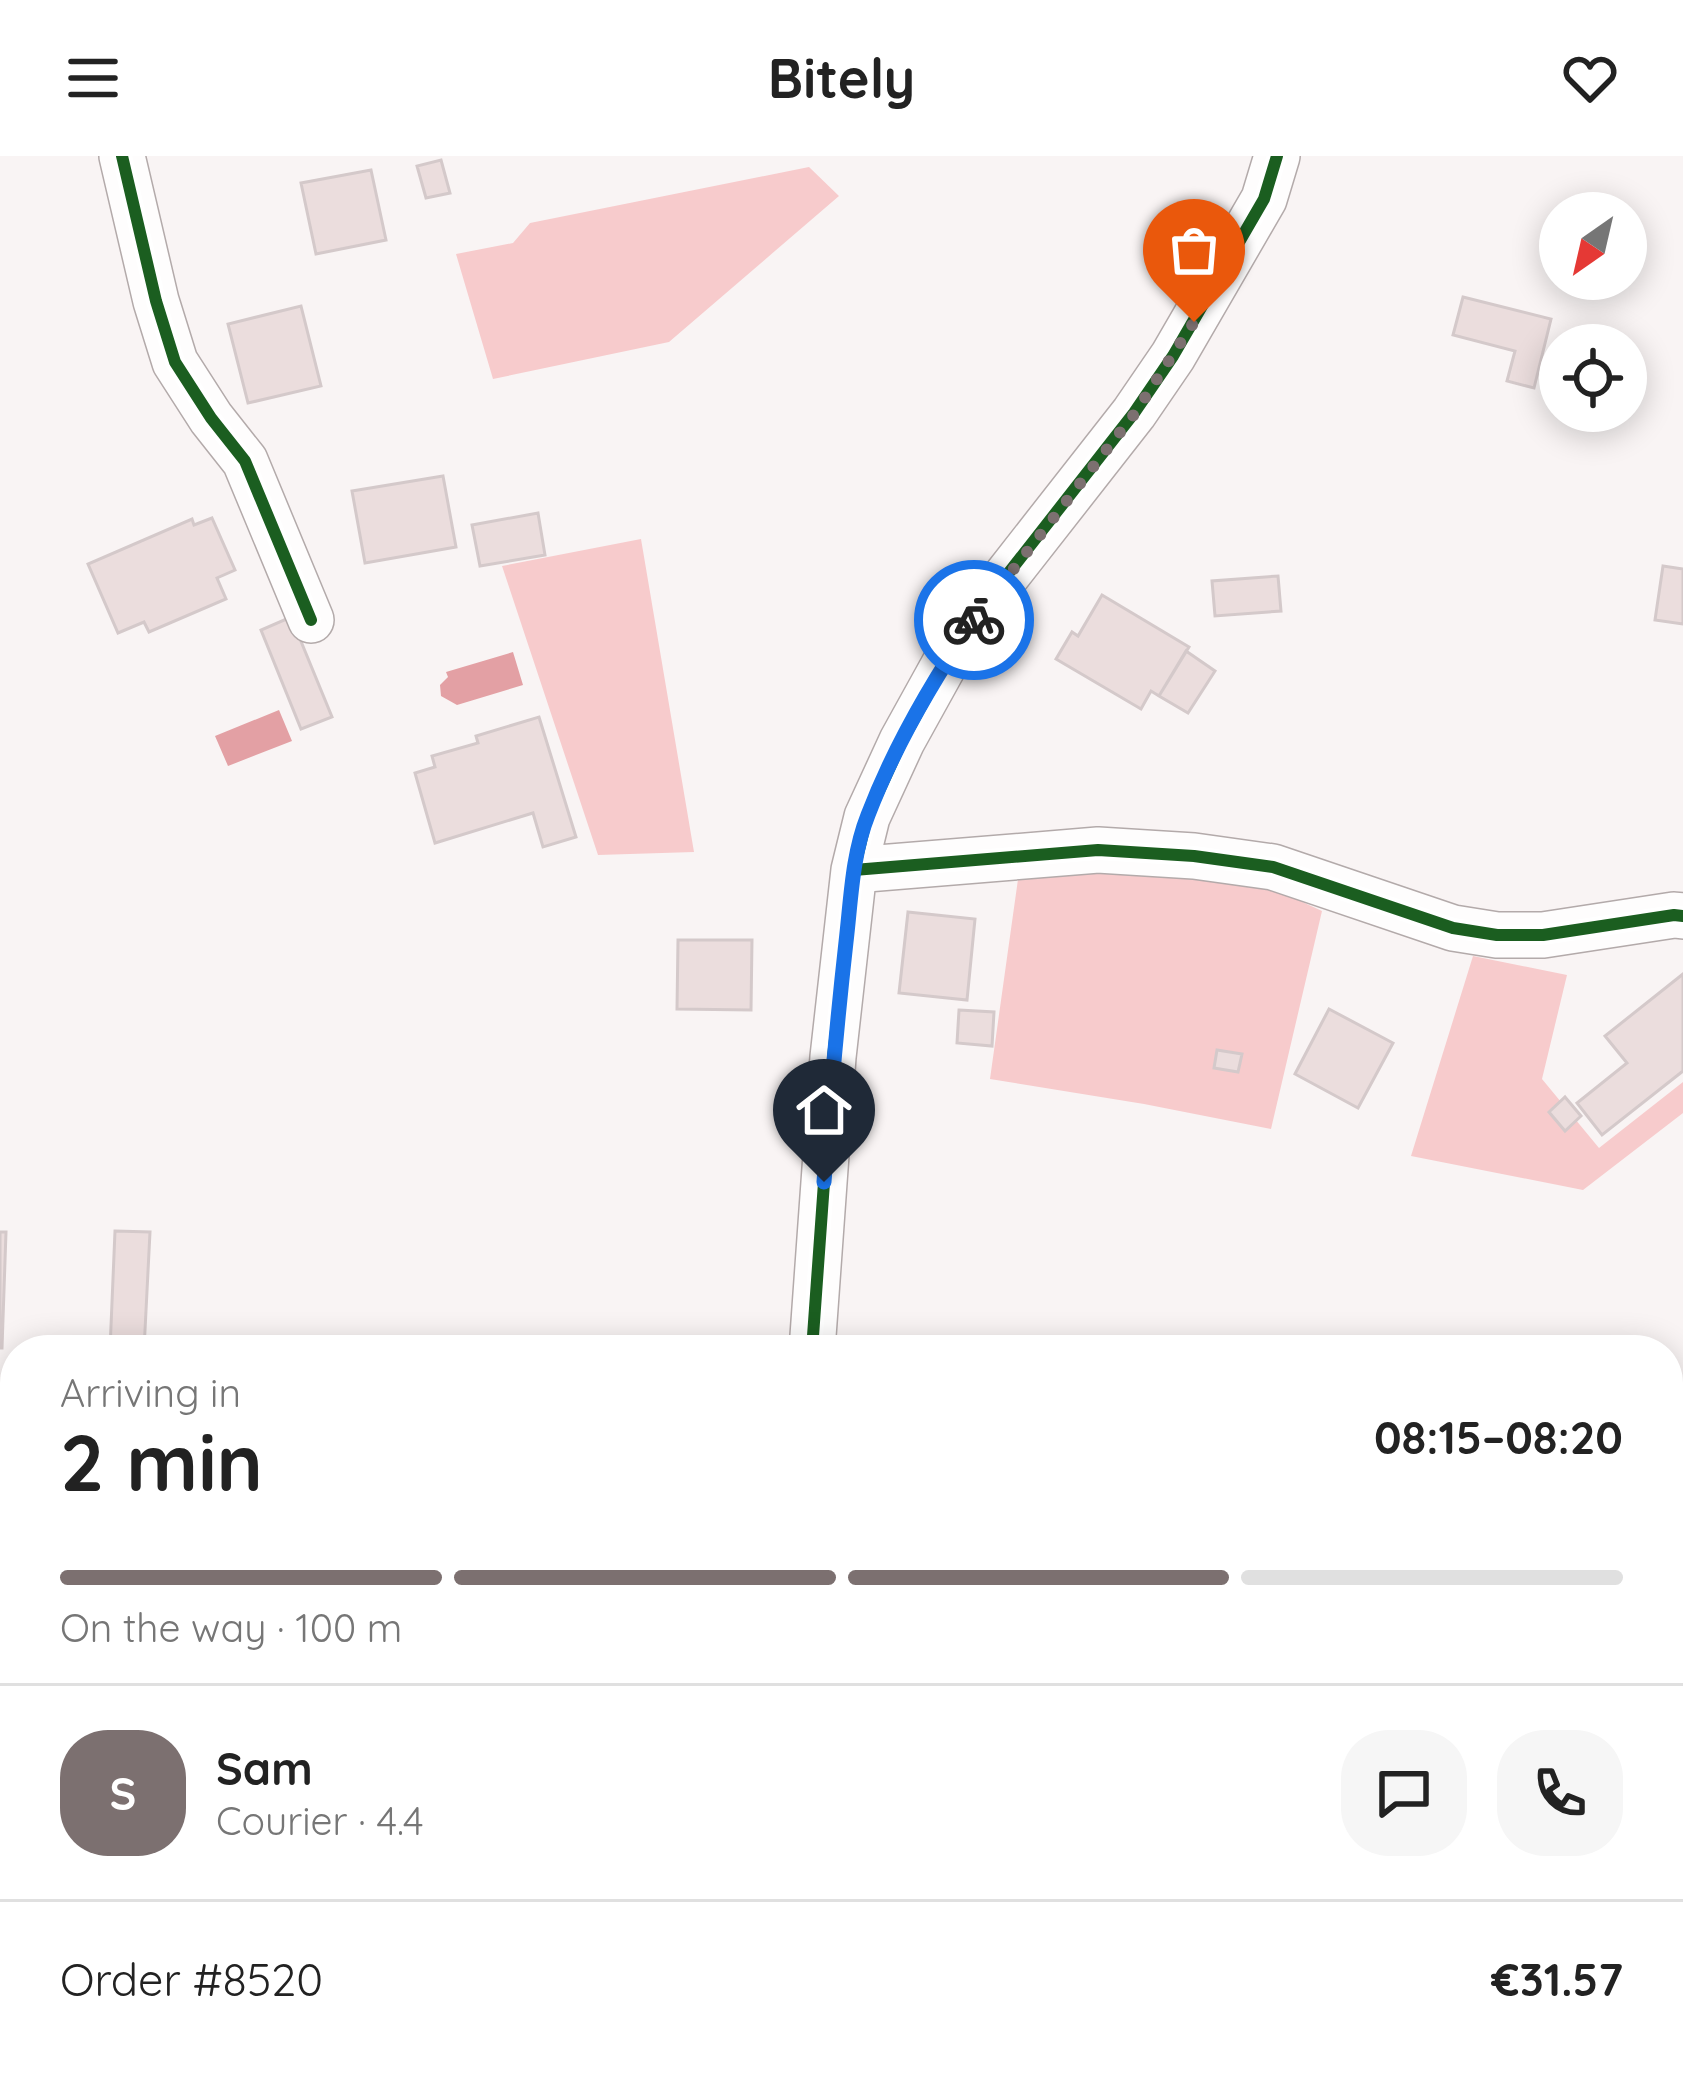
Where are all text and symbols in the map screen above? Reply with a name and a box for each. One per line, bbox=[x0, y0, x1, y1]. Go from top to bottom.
text: Bitely bbox=[768, 44, 915, 112]
icon: menu bbox=[60, 45, 126, 111]
icon: heart bbox=[1557, 45, 1623, 111]
north arrow bbox=[1539, 192, 1647, 300]
map controls bbox=[1539, 192, 1647, 432]
pin bbox=[1143, 199, 1245, 322]
icon: bag bbox=[1161, 217, 1227, 283]
button: locate bbox=[1539, 324, 1647, 432]
courier bbox=[914, 560, 1034, 680]
icon: bike bbox=[941, 587, 1007, 653]
pin bbox=[773, 1059, 875, 1182]
icon: home bbox=[791, 1077, 857, 1143]
text: Arriving in bbox=[60, 1368, 241, 1417]
text: 08:15–08:20 bbox=[1374, 1409, 1623, 1465]
text: 2 min bbox=[60, 1413, 263, 1511]
text: On the way · 100 m bbox=[60, 1603, 402, 1652]
button: chat bbox=[1341, 1730, 1467, 1856]
button: phone bbox=[1497, 1730, 1623, 1856]
text: Sam bbox=[216, 1740, 313, 1796]
text: S bbox=[110, 1765, 136, 1821]
text: Courier · 4.4 bbox=[216, 1796, 424, 1845]
text: Order #8520 bbox=[60, 1951, 323, 2007]
text: €31.57 bbox=[1491, 1951, 1623, 2007]

